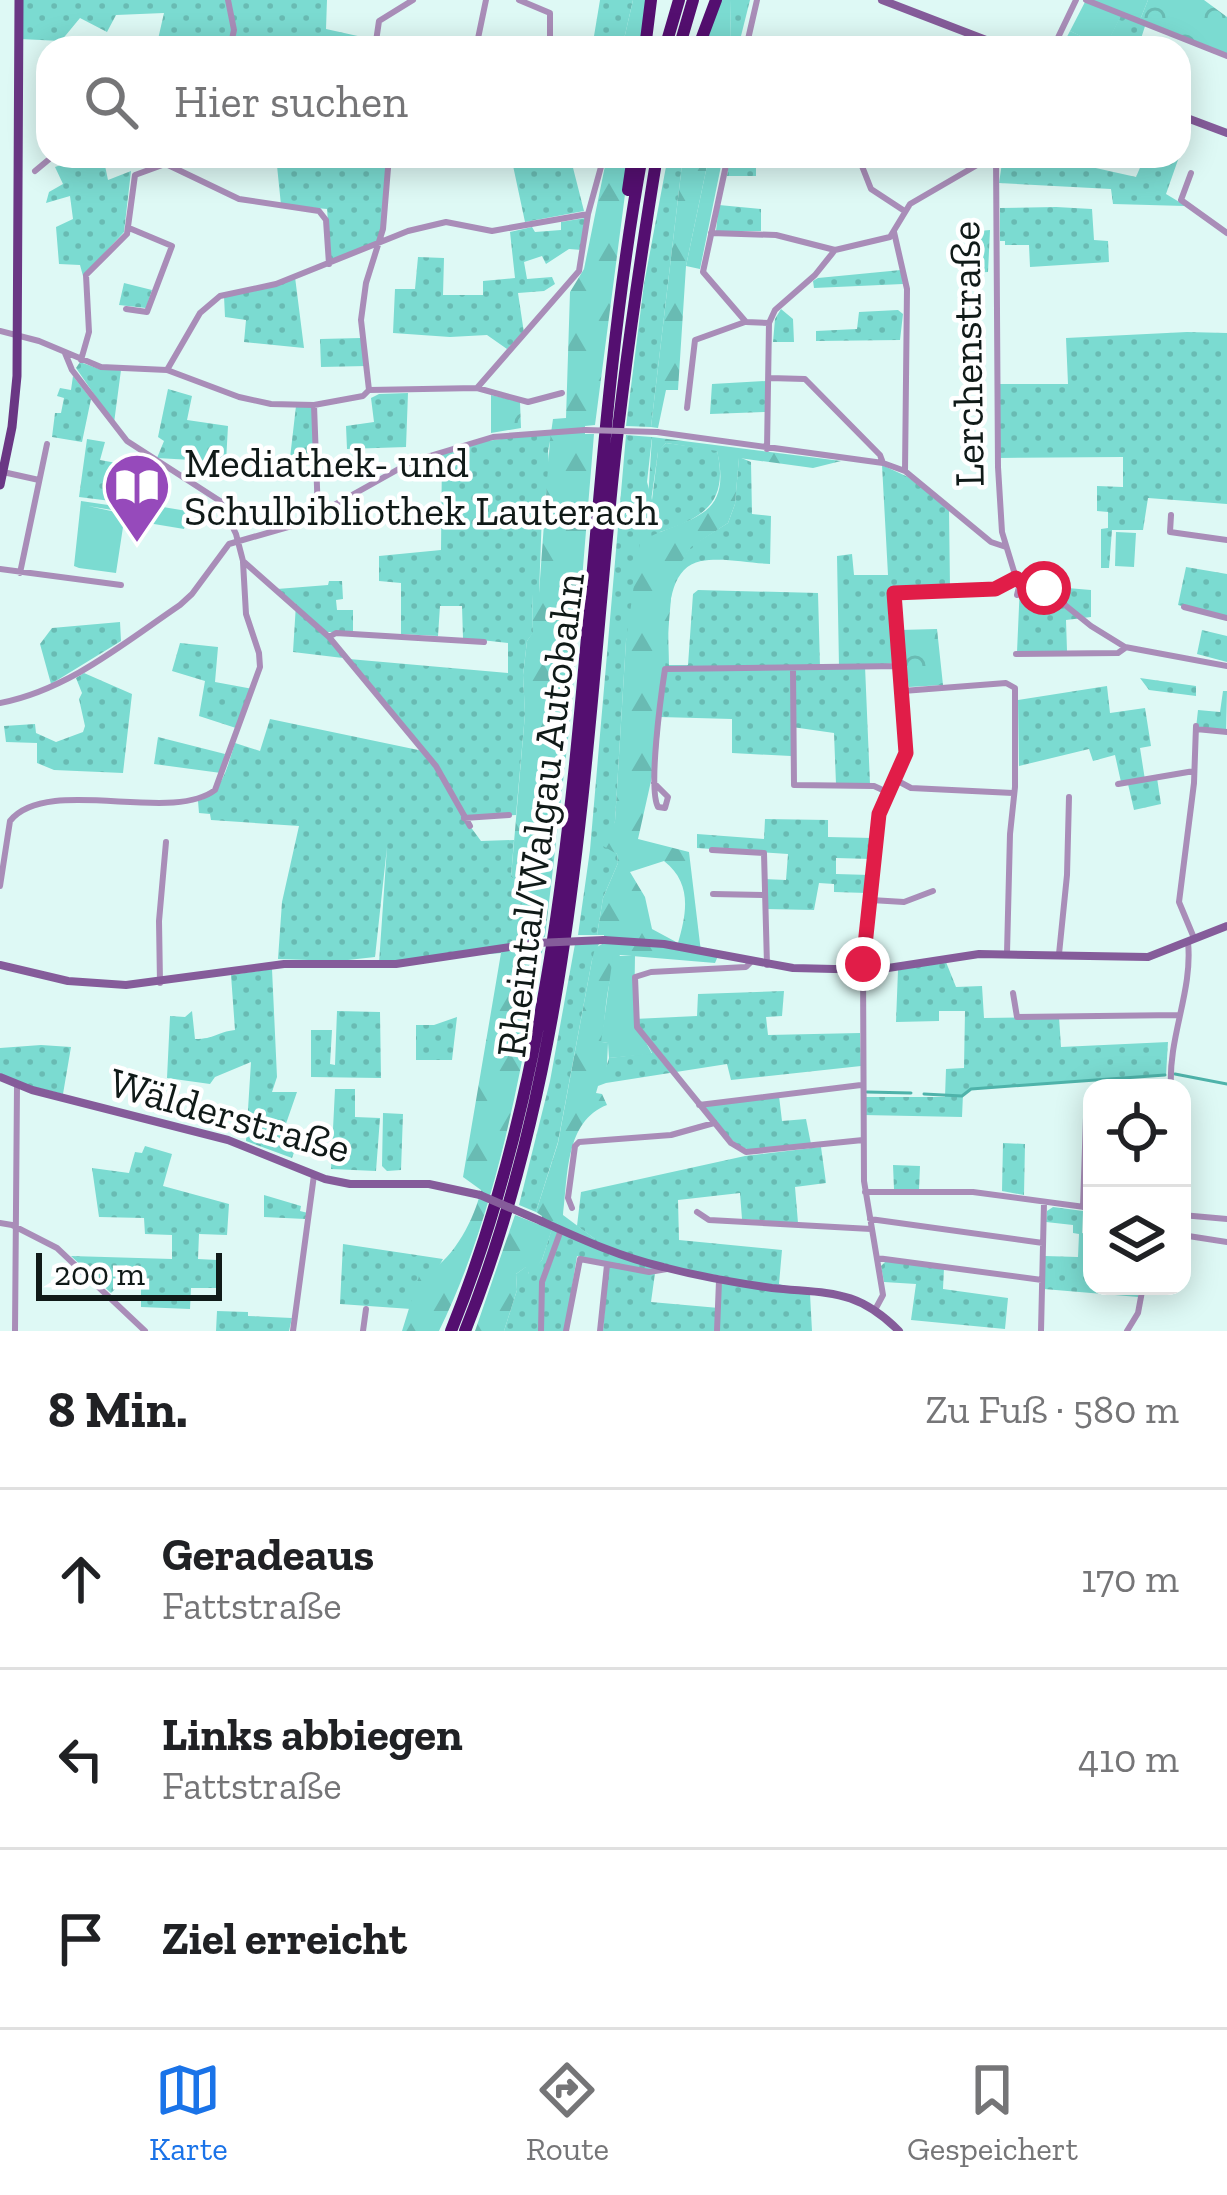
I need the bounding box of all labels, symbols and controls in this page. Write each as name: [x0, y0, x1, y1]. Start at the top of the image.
search box: [36, 36, 1191, 168]
icon: search: [78, 69, 144, 135]
text: Hier suchen: [174, 75, 408, 129]
street label: Lerchenstraße: [939, 221, 995, 487]
place label: Mediathek- und Schulbibliothek Lauterach: [184, 437, 659, 536]
library icon: Mediathek- und Schulbibliothek Lauterach: [102, 451, 172, 545]
route start: [1017, 561, 1071, 615]
street label: Rheintal/Walgau Autobahn: [485, 570, 595, 1060]
route end: [836, 937, 890, 991]
street label: Wälderstraße: [104, 1056, 356, 1174]
map controls: [1083, 1079, 1191, 1295]
button: locate: [1083, 1079, 1191, 1187]
button: layers: [1083, 1187, 1191, 1295]
scale bar: [36, 1247, 222, 1300]
text: 200 m: [54, 1254, 145, 1293]
text: 8 Min.: [48, 1379, 188, 1440]
text: Zu Fuß · 580 m: [926, 1386, 1179, 1433]
text: Geradeaus: [162, 1528, 374, 1582]
icon: ahead: [48, 1546, 114, 1612]
text: 170 m: [1081, 1555, 1179, 1602]
text: Fattstraße: [162, 1582, 342, 1629]
text: Links abbiegen: [162, 1708, 463, 1762]
icon: left: [48, 1726, 114, 1792]
text: 410 m: [1078, 1735, 1179, 1782]
text: Fattstraße: [162, 1762, 342, 1809]
icon: arrive: [48, 1906, 114, 1972]
text: Ziel erreicht: [162, 1912, 407, 1966]
tab: Karte: [149, 2057, 228, 2168]
tab: Route: [526, 2057, 609, 2168]
tab: Gespeichert: [907, 2057, 1078, 2168]

